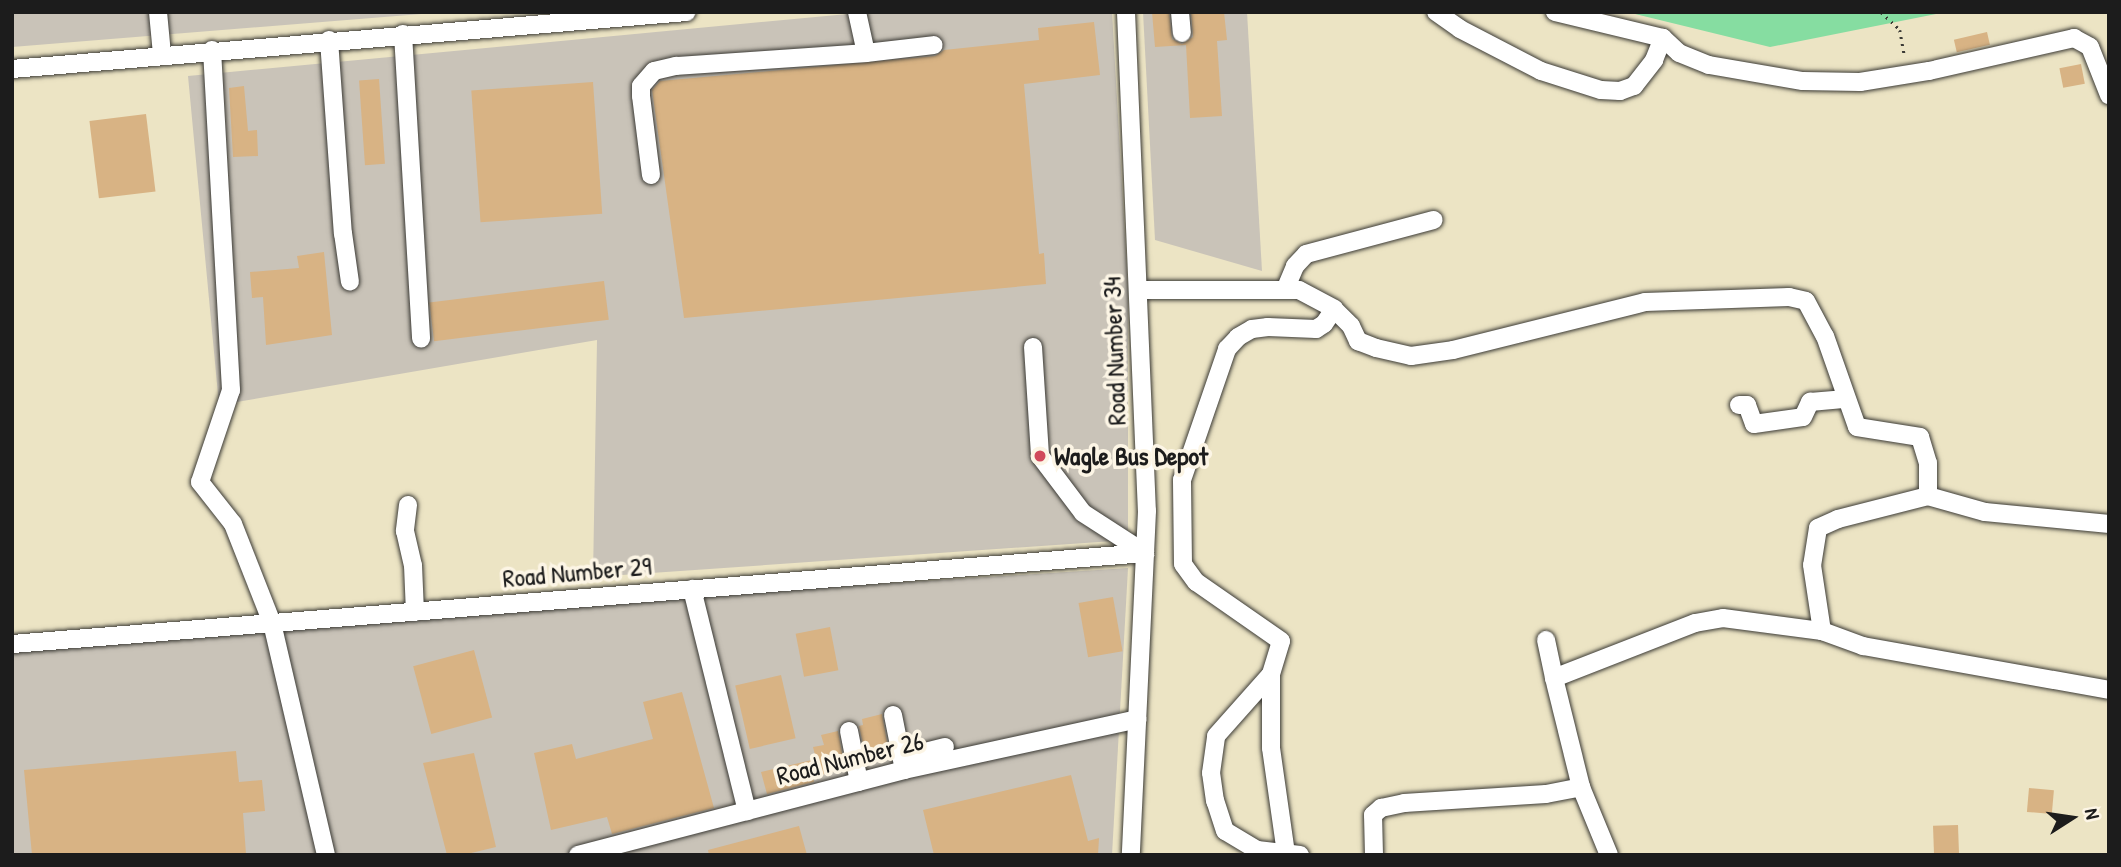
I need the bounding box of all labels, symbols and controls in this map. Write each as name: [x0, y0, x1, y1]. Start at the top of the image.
street label: Road Number 34: [1096, 276, 1132, 426]
place label: Wagle Bus Depot: [1054, 440, 1208, 472]
marker: Wagle Bus Depot: [1032, 448, 1048, 464]
street label: Road Number 29: [501, 550, 653, 594]
street label: Road Number 26: [773, 725, 927, 791]
north arrow: [2037, 783, 2107, 853]
text: N: [2079, 806, 2106, 821]

